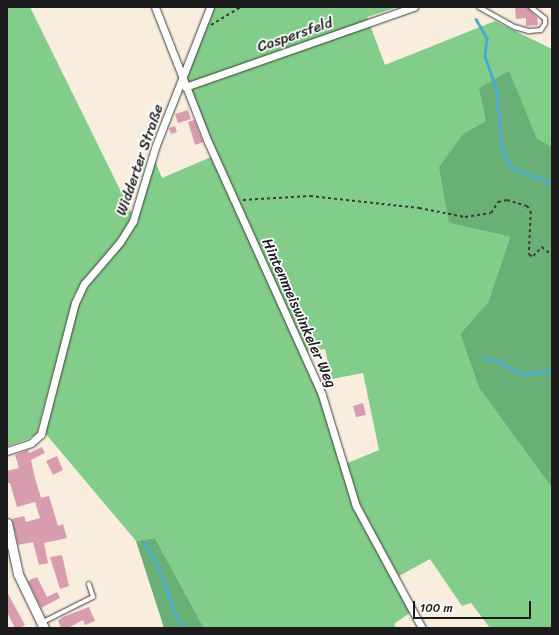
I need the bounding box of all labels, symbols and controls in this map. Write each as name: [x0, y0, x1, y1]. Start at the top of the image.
street label: Caspersfeld: [255, 14, 335, 56]
street label: Widderter Straße: [112, 102, 168, 218]
street label: Hintenmeiswinkeler Weg: [258, 235, 340, 391]
scale bar: [415, 593, 533, 619]
text: 100 m: [420, 597, 453, 619]

